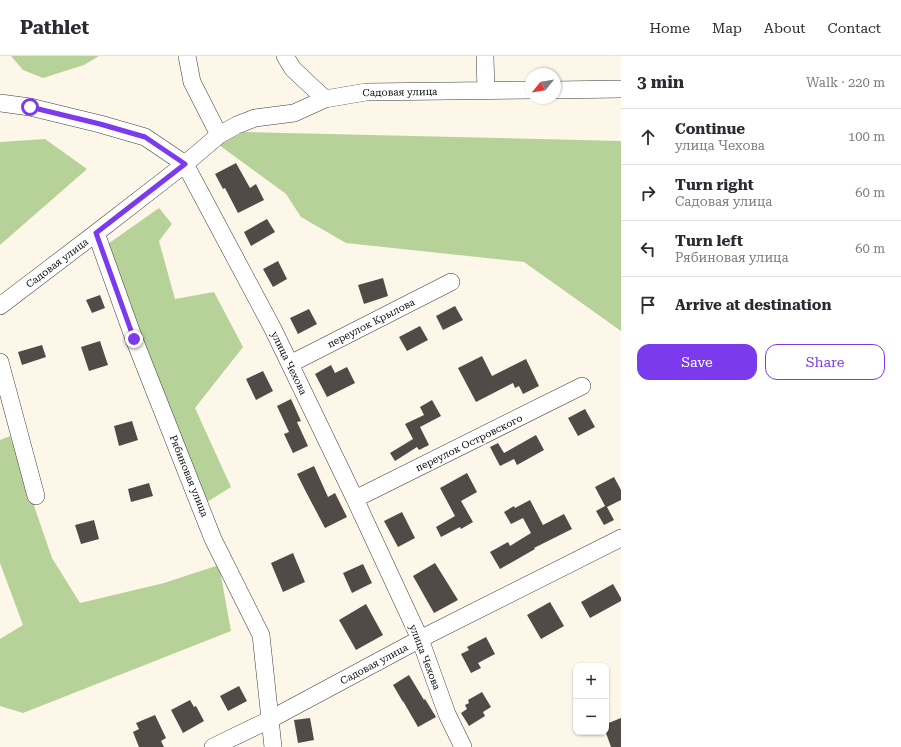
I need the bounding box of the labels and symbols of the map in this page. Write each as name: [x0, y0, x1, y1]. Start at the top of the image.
north arrow: [525, 68, 561, 104]
street label: Садовая улица: [362, 86, 438, 98]
route start: [21, 98, 39, 116]
street label: Садовая улица: [24, 236, 91, 290]
street label: переулок Крылова: [326, 296, 417, 350]
route end: [125, 330, 143, 348]
street label: улица Чехова: [269, 330, 309, 397]
street label: переулок Островского: [414, 412, 524, 474]
street label: Рябиновая улица: [168, 433, 211, 519]
street label: улица Чехова: [407, 623, 443, 692]
street label: Садовая улица: [338, 641, 410, 686]

